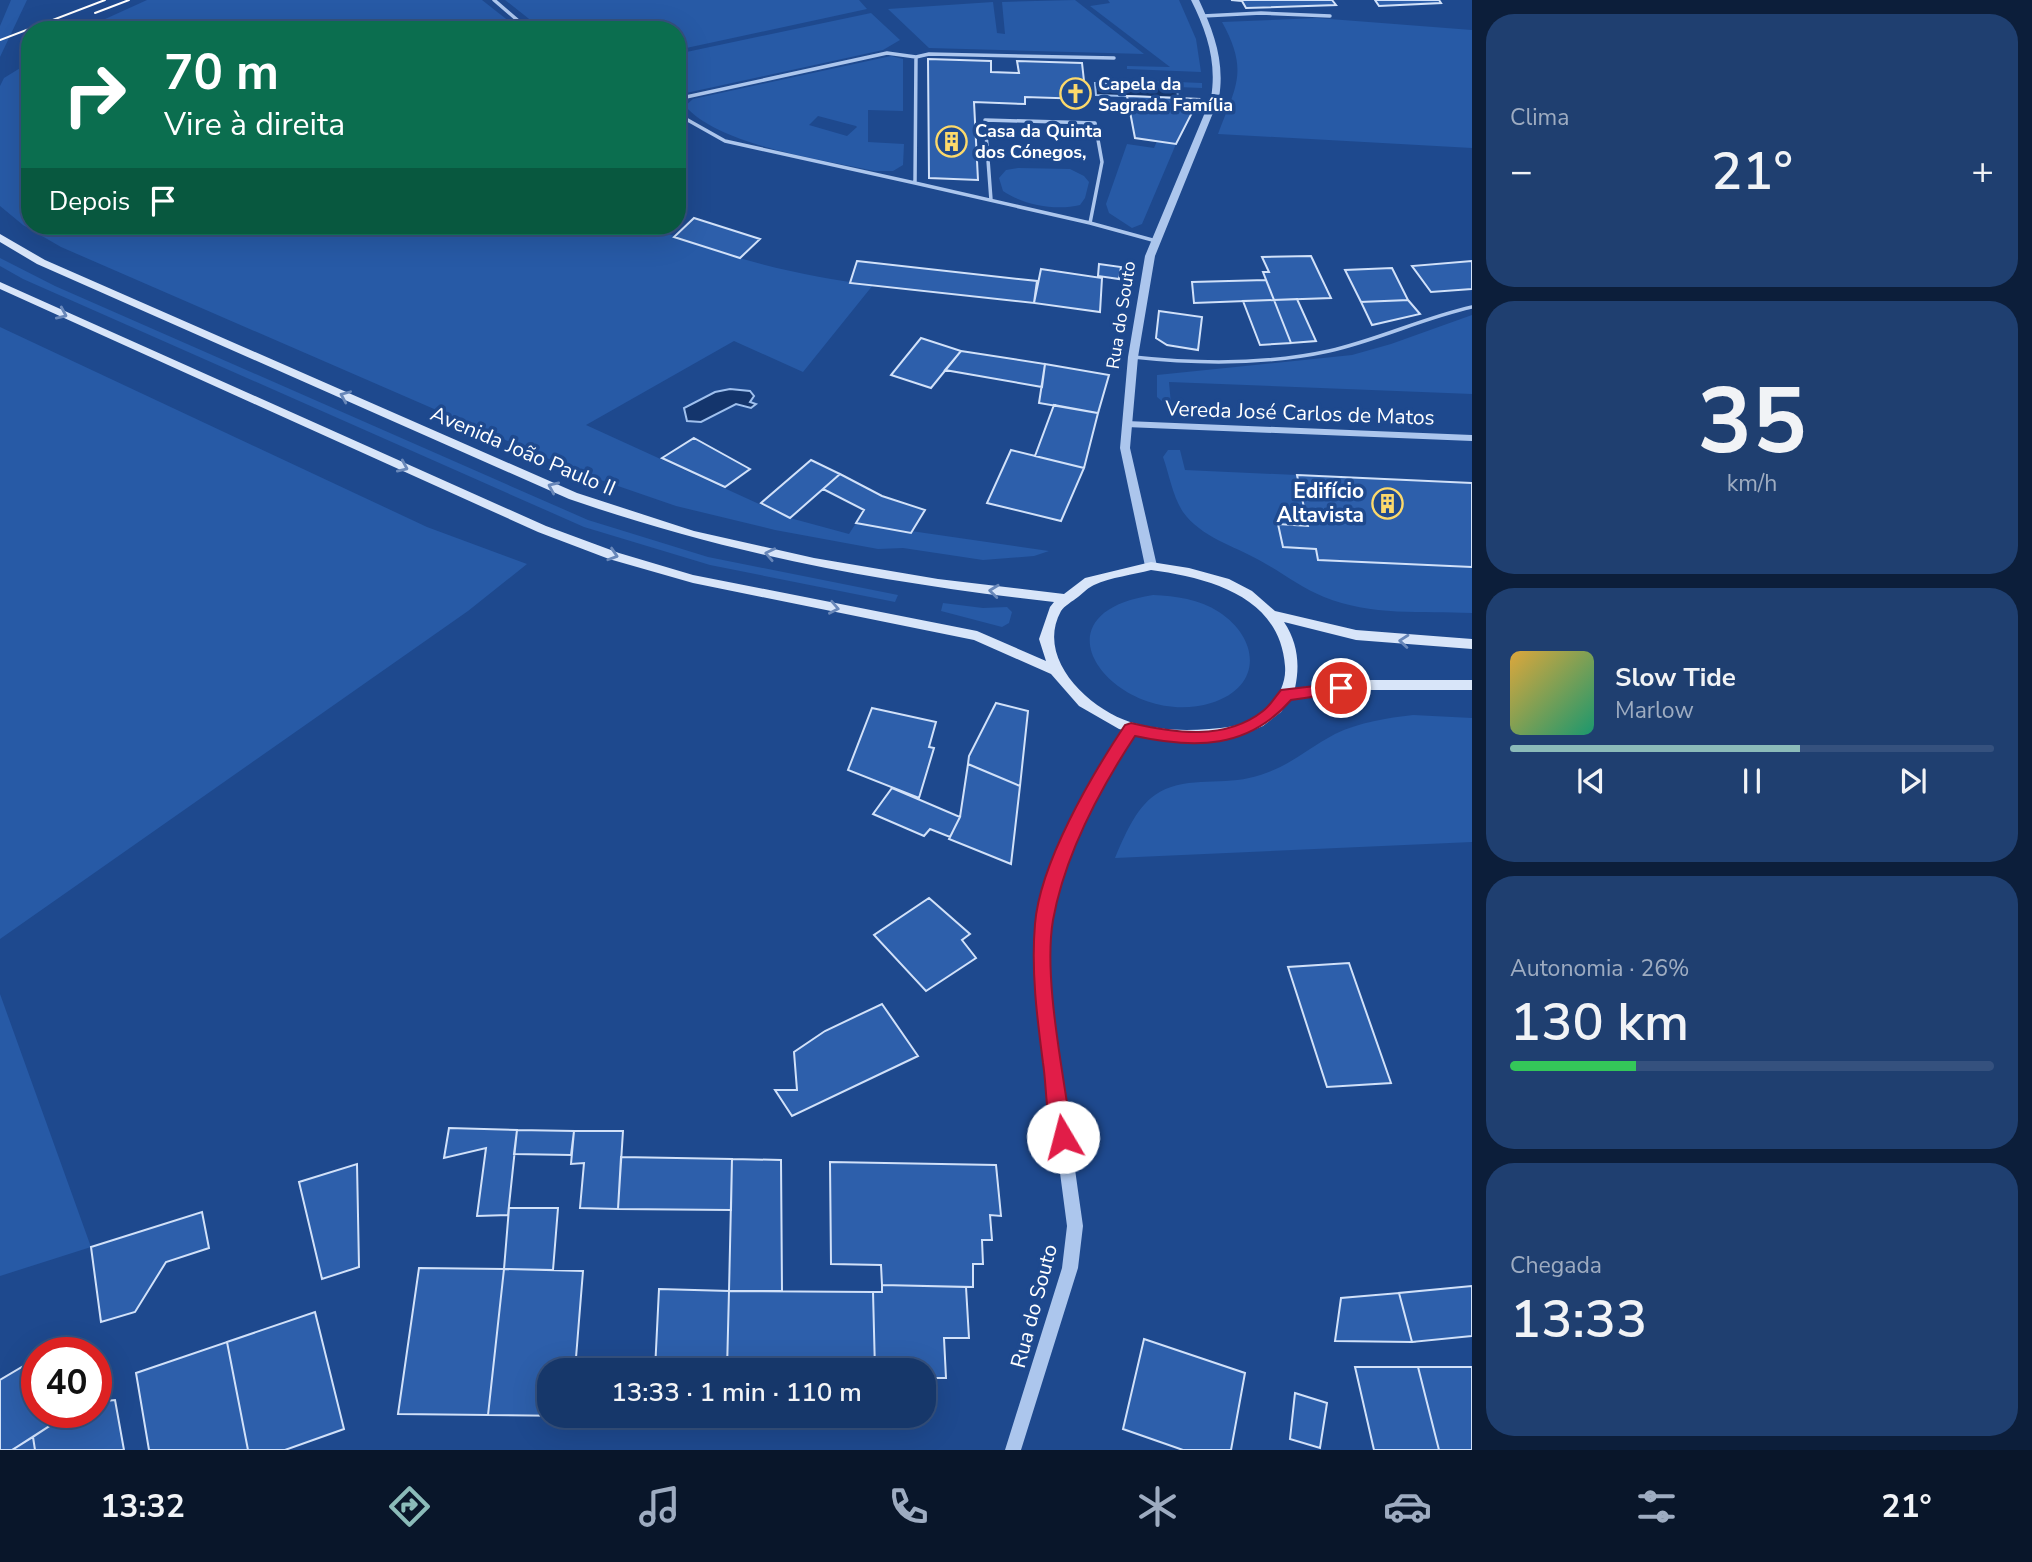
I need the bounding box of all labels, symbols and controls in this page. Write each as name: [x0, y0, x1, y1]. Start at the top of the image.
text: 70 m: [164, 39, 279, 106]
icon: right: [49, 49, 140, 140]
place label: Capela da Sagrada Família: [1098, 72, 1233, 117]
church icon: Capela da Sagrada Família: [1058, 77, 1092, 111]
text: Clima: [1510, 102, 1570, 133]
text: Vire à direita: [164, 103, 345, 146]
place label: Casa da Quinta dos Cónegos,: [975, 119, 1102, 164]
building icon: Casa da Quinta dos Cónegos,: [935, 124, 969, 158]
text: 21°: [1711, 136, 1793, 207]
text: −: [1510, 146, 1533, 197]
text: +: [1971, 146, 1994, 197]
icon: arrive: [144, 182, 182, 220]
text: Depois: [49, 184, 130, 219]
street label: Rua do Souto: [1101, 259, 1141, 371]
one-way arrow: [54, 306, 67, 320]
text: 35: [1697, 360, 1807, 484]
one-way arrow: [340, 390, 352, 404]
street label: Vereda José Carlos de Matos: [1164, 394, 1435, 432]
street label: Avenida João Paulo II: [426, 399, 620, 503]
one-way arrow: [396, 459, 409, 473]
text: km/h: [1727, 468, 1777, 499]
place label: Edifício Altavista: [1276, 477, 1364, 529]
one-way arrow: [548, 481, 560, 495]
building icon: Edifício Altavista: [1370, 486, 1404, 520]
one-way arrow: [607, 547, 619, 562]
one-way arrow: [764, 548, 776, 562]
one-way arrow: [989, 584, 1000, 599]
one-way arrow: [828, 600, 840, 615]
one-way arrow: [1398, 633, 1410, 648]
pin: [1311, 658, 1371, 718]
text: Slow Tide: [1615, 660, 1736, 695]
icon: arrive: [1322, 669, 1360, 707]
text: Marlow: [1615, 695, 1694, 726]
icon: previous: [1572, 762, 1610, 800]
icon: pause: [1733, 762, 1771, 800]
icon: next: [1894, 762, 1932, 800]
text: Autonomia · 26%: [1510, 953, 1690, 984]
text: 130 km: [1510, 987, 1689, 1058]
position arrow: [1026, 1100, 1100, 1174]
street label: Rua do Souto: [1004, 1241, 1064, 1371]
text: Chegada: [1510, 1250, 1602, 1281]
text: 13:33: [1510, 1284, 1647, 1355]
speed limit sign: 40: [21, 1337, 112, 1428]
text: 13:33 · 1 min · 110 m: [611, 1375, 862, 1410]
icon: directions: [385, 1482, 434, 1531]
icon: music: [635, 1482, 684, 1531]
icon: phone: [884, 1482, 933, 1531]
icon: climate: [1133, 1482, 1182, 1531]
icon: car: [1383, 1482, 1432, 1531]
icon: filters: [1632, 1482, 1681, 1531]
text: 13:32: [100, 1485, 185, 1528]
text: 21°: [1881, 1485, 1932, 1528]

